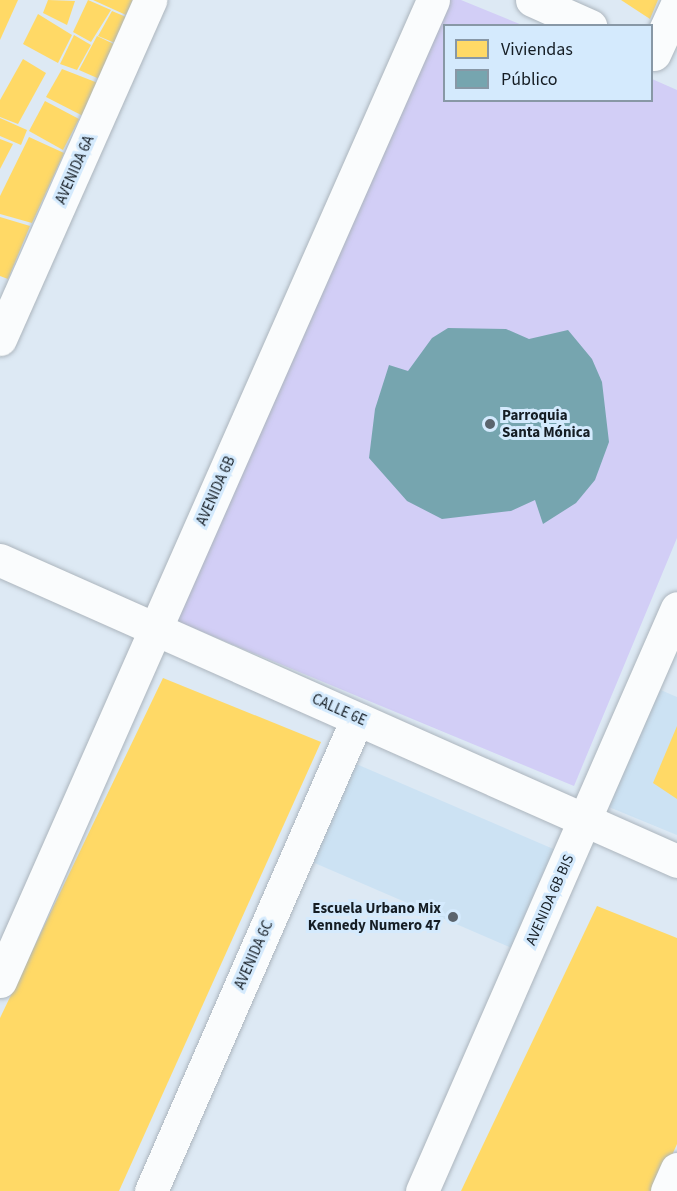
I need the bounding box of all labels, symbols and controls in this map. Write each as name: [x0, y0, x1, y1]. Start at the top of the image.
legend: [443, 24, 653, 102]
text: Viviendas: [501, 37, 573, 62]
text: Público: [501, 67, 558, 92]
street label: AVENIDA 6A: [52, 133, 98, 207]
place label: Parroquia Santa Mónica: [502, 406, 590, 441]
marker: Parroquia Santa Mónica: [483, 417, 497, 431]
street label: AVENIDA 6B: [193, 454, 239, 528]
street label: CALLE 6E: [309, 690, 369, 730]
street label: AVENIDA 6B BIS: [522, 852, 578, 948]
place label: Escuela Urbano Mix Kennedy Numero 47: [308, 899, 441, 934]
marker: Escuela Urbano Mix Kennedy Numero 47: [446, 910, 460, 924]
street label: AVENIDA 6C: [231, 918, 277, 992]

